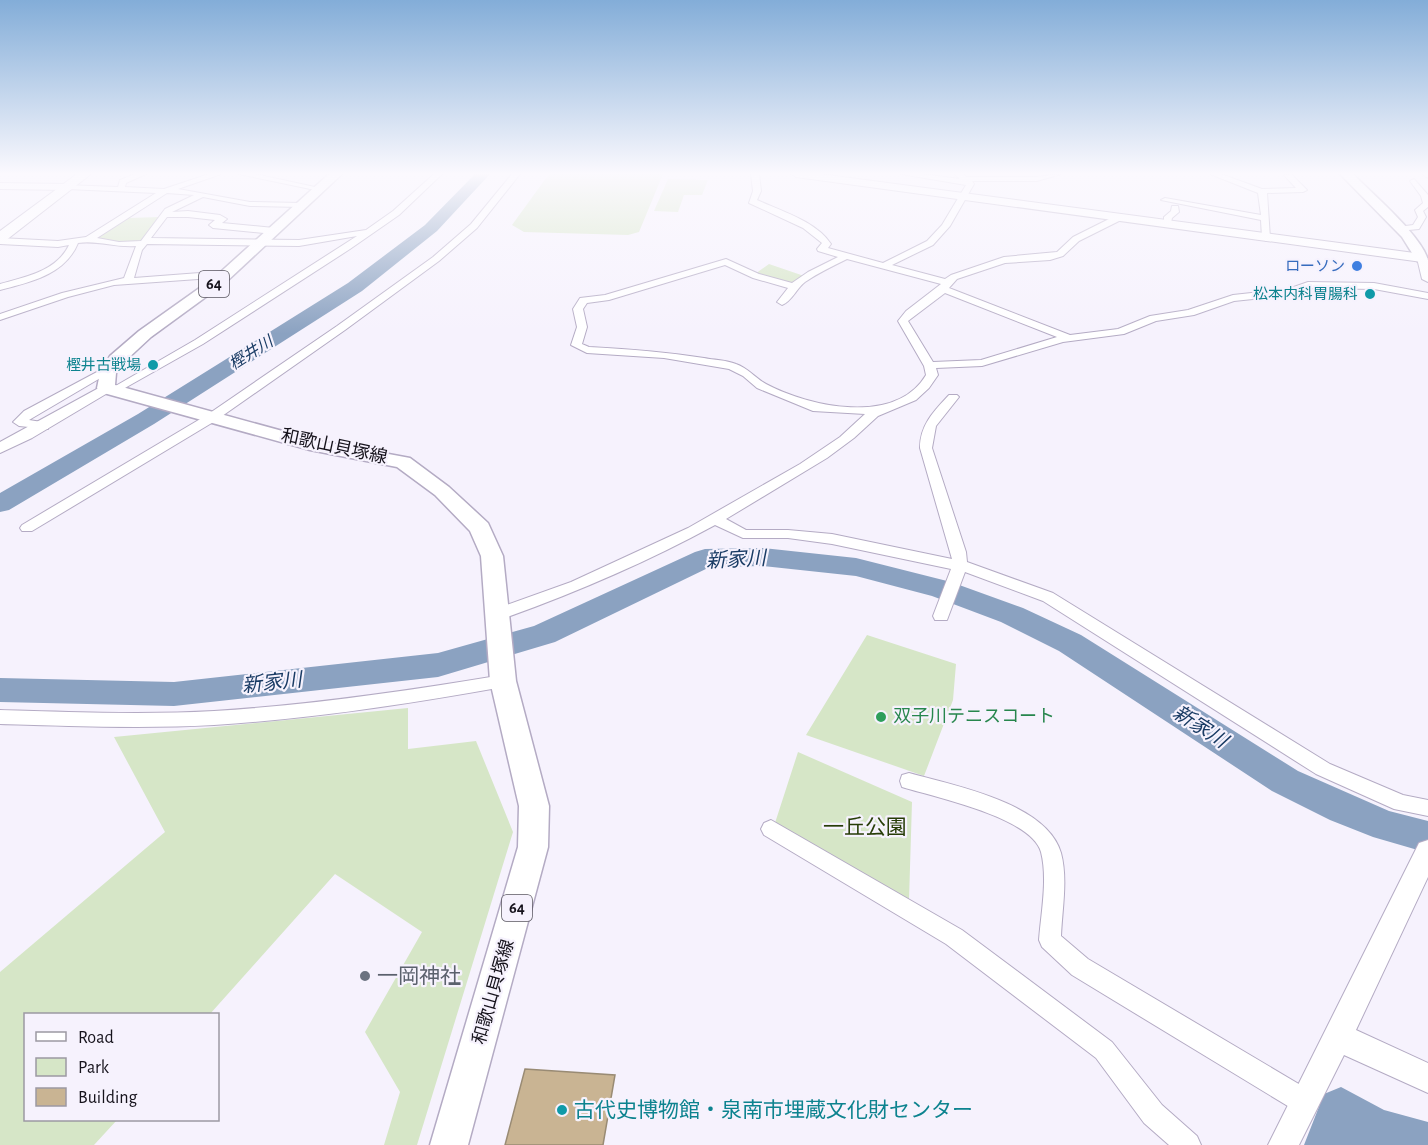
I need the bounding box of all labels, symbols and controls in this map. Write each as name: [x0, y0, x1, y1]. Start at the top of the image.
place label: ローソン: [1285, 259, 1345, 274]
marker: ローソン: [1350, 259, 1364, 273]
road number: 64: [199, 271, 229, 297]
place label: 松本内科胃腸科: [1253, 286, 1358, 302]
marker: 松本内科胃腸科: [1363, 287, 1377, 301]
water label: 樫井川: [226, 332, 277, 373]
place label: 樫井古戦場: [66, 356, 141, 373]
marker: 樫井古戦場: [146, 358, 160, 372]
street label: 和歌山貝塚線: [279, 425, 389, 467]
water label: 新家川: [705, 547, 768, 572]
water label: 新家川: [241, 669, 305, 696]
water label: 新家川: [1169, 701, 1233, 753]
place label: 双子川テニスコート: [893, 707, 1055, 726]
marker: 双子川テニスコート: [874, 710, 888, 724]
park label: 一丘公園: [823, 816, 907, 838]
road number: 64: [502, 895, 532, 921]
street label: 和歌山貝塚線: [469, 937, 518, 1046]
place label: 一岡神社: [377, 965, 461, 987]
marker: 一岡神社: [358, 969, 372, 983]
legend: [24, 1013, 219, 1121]
text: Road: [78, 1029, 114, 1047]
text: Park: [78, 1059, 110, 1077]
text: Building: [78, 1089, 138, 1107]
place label: 古代史博物館・泉南市埋蔵文化財センター: [574, 1099, 973, 1121]
marker: 古代史博物館・泉南市埋蔵文化財センター: [555, 1103, 569, 1117]

